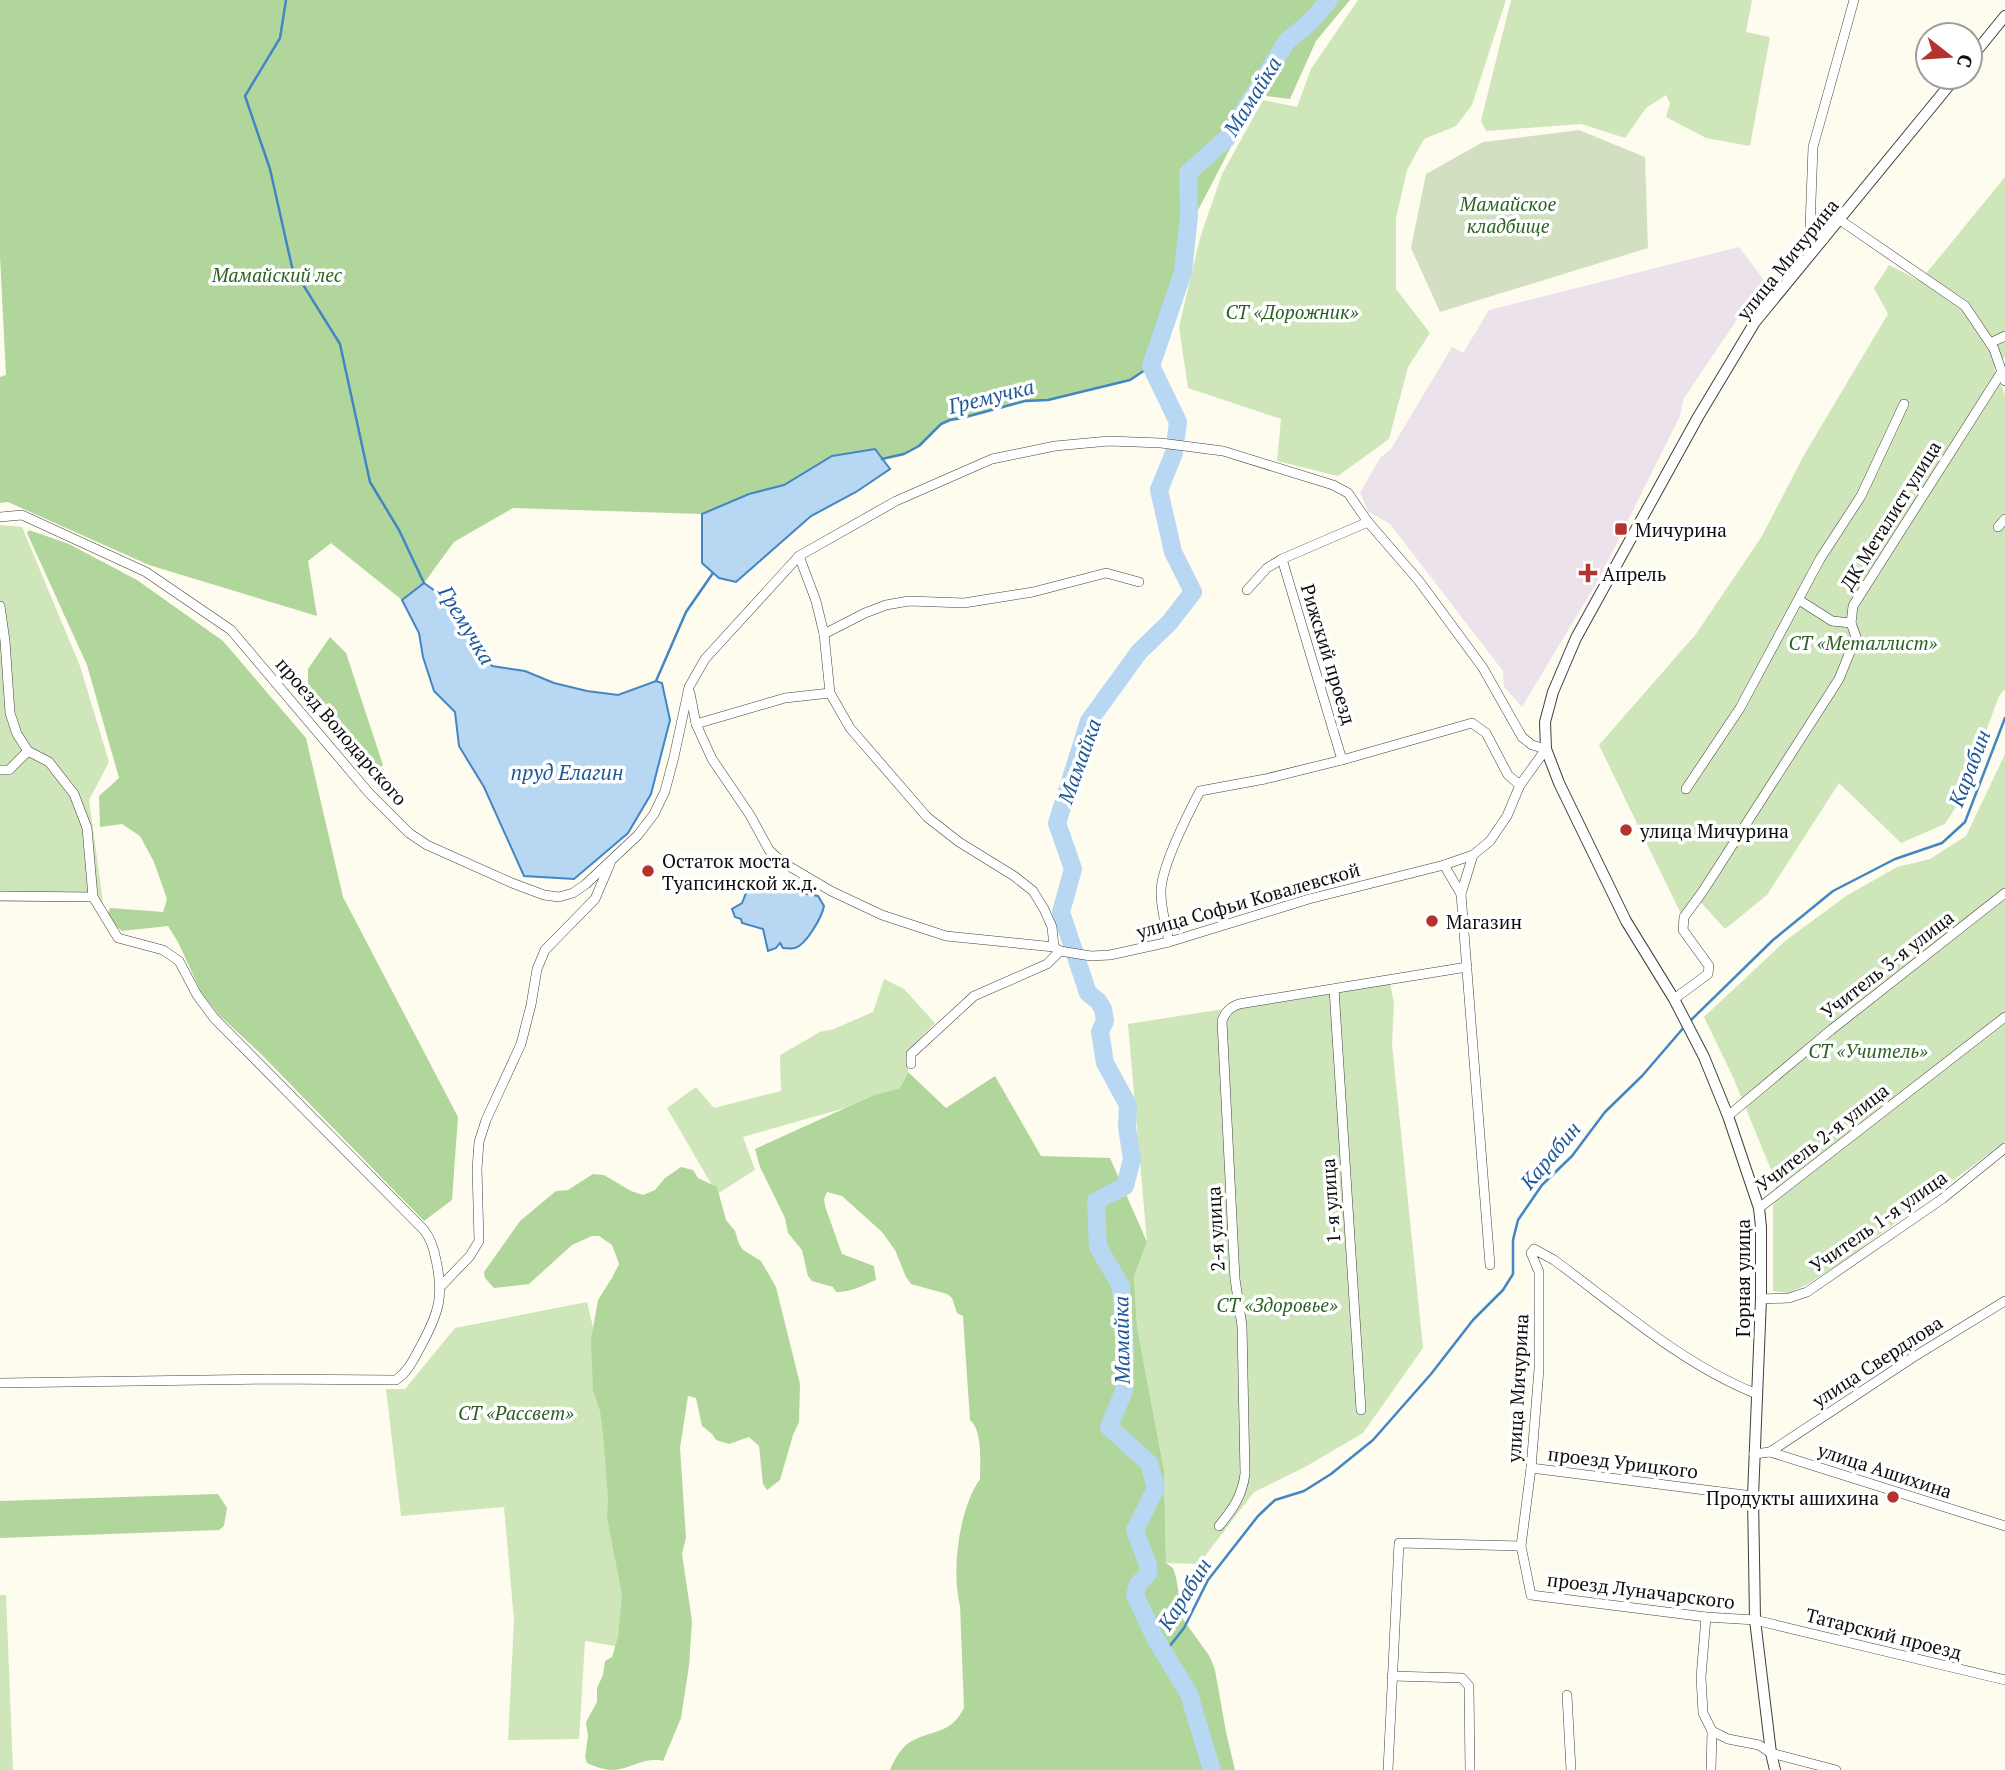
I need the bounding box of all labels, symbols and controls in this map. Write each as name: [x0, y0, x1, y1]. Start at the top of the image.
north arrow: [1914, 21, 1984, 91]
water label: Мамайка: [1216, 51, 1287, 142]
text: С: [1952, 52, 1980, 71]
park label: Мамайское кладбище: [1459, 191, 1556, 238]
street label: улица Мичурина: [1730, 193, 1844, 325]
park label: Мамайский лес: [211, 262, 343, 287]
park label: СТ «Дорожник»: [1225, 299, 1359, 324]
water label: Гремучка: [944, 372, 1037, 420]
street label: ДК Металист улица: [1834, 435, 1946, 594]
place label: Мичурина: [1635, 517, 1727, 542]
marker: Мичурина: [1613, 521, 1629, 537]
place label: Апрель: [1602, 561, 1667, 586]
marker: Апрель: [1580, 565, 1596, 581]
water label: Гремучка: [432, 579, 502, 670]
street label: Рижский проезд: [1296, 581, 1362, 727]
park label: СТ «Металлист»: [1789, 630, 1938, 655]
street label: проезд Володарского: [271, 652, 413, 810]
water label: Мамайка: [1050, 715, 1107, 808]
water label: Карабин: [1941, 725, 1996, 811]
water label: пруд Елагин: [510, 758, 624, 786]
place label: улица Мичурина: [1639, 818, 1789, 843]
marker: улица Мичурина: [1618, 822, 1634, 838]
place label: Остаток моста Туапсинской ж.д.: [662, 848, 818, 895]
street label: улица Софьи Ковалевской: [1132, 856, 1363, 944]
marker: Остаток моста Туапсинской ж.д.: [640, 863, 656, 879]
street label: Учитель 3-я улица: [1816, 904, 1959, 1024]
place label: Магазин: [1446, 909, 1522, 934]
marker: Магазин: [1424, 913, 1440, 929]
park label: СТ «Учитель»: [1808, 1038, 1928, 1063]
street label: Учитель 2-я улица: [1751, 1077, 1894, 1197]
water label: Карабин: [1513, 1115, 1587, 1196]
street label: 1-я улица: [1315, 1157, 1345, 1244]
street label: Учитель 1-я улица: [1805, 1164, 1952, 1278]
street label: 2-я улица: [1200, 1185, 1230, 1272]
street label: Горная улица: [1730, 1218, 1755, 1337]
park label: СТ «Здоровье»: [1216, 1292, 1338, 1317]
water label: Мамайка: [1106, 1296, 1136, 1385]
street label: улица Свердлова: [1806, 1309, 1947, 1413]
street label: улица Мичурина: [1501, 1313, 1533, 1464]
park label: СТ «Рассвет»: [458, 1400, 574, 1425]
street label: улица Ашихина: [1814, 1436, 1956, 1504]
street label: проезд Урицкого: [1547, 1440, 1699, 1484]
place label: Продукты ашихина: [1706, 1485, 1879, 1510]
marker: Продукты ашихина: [1885, 1489, 1901, 1505]
water label: Карабин: [1150, 1553, 1217, 1636]
street label: проезд Луначарского: [1546, 1566, 1736, 1614]
street label: Татарский проезд: [1803, 1602, 1965, 1664]

